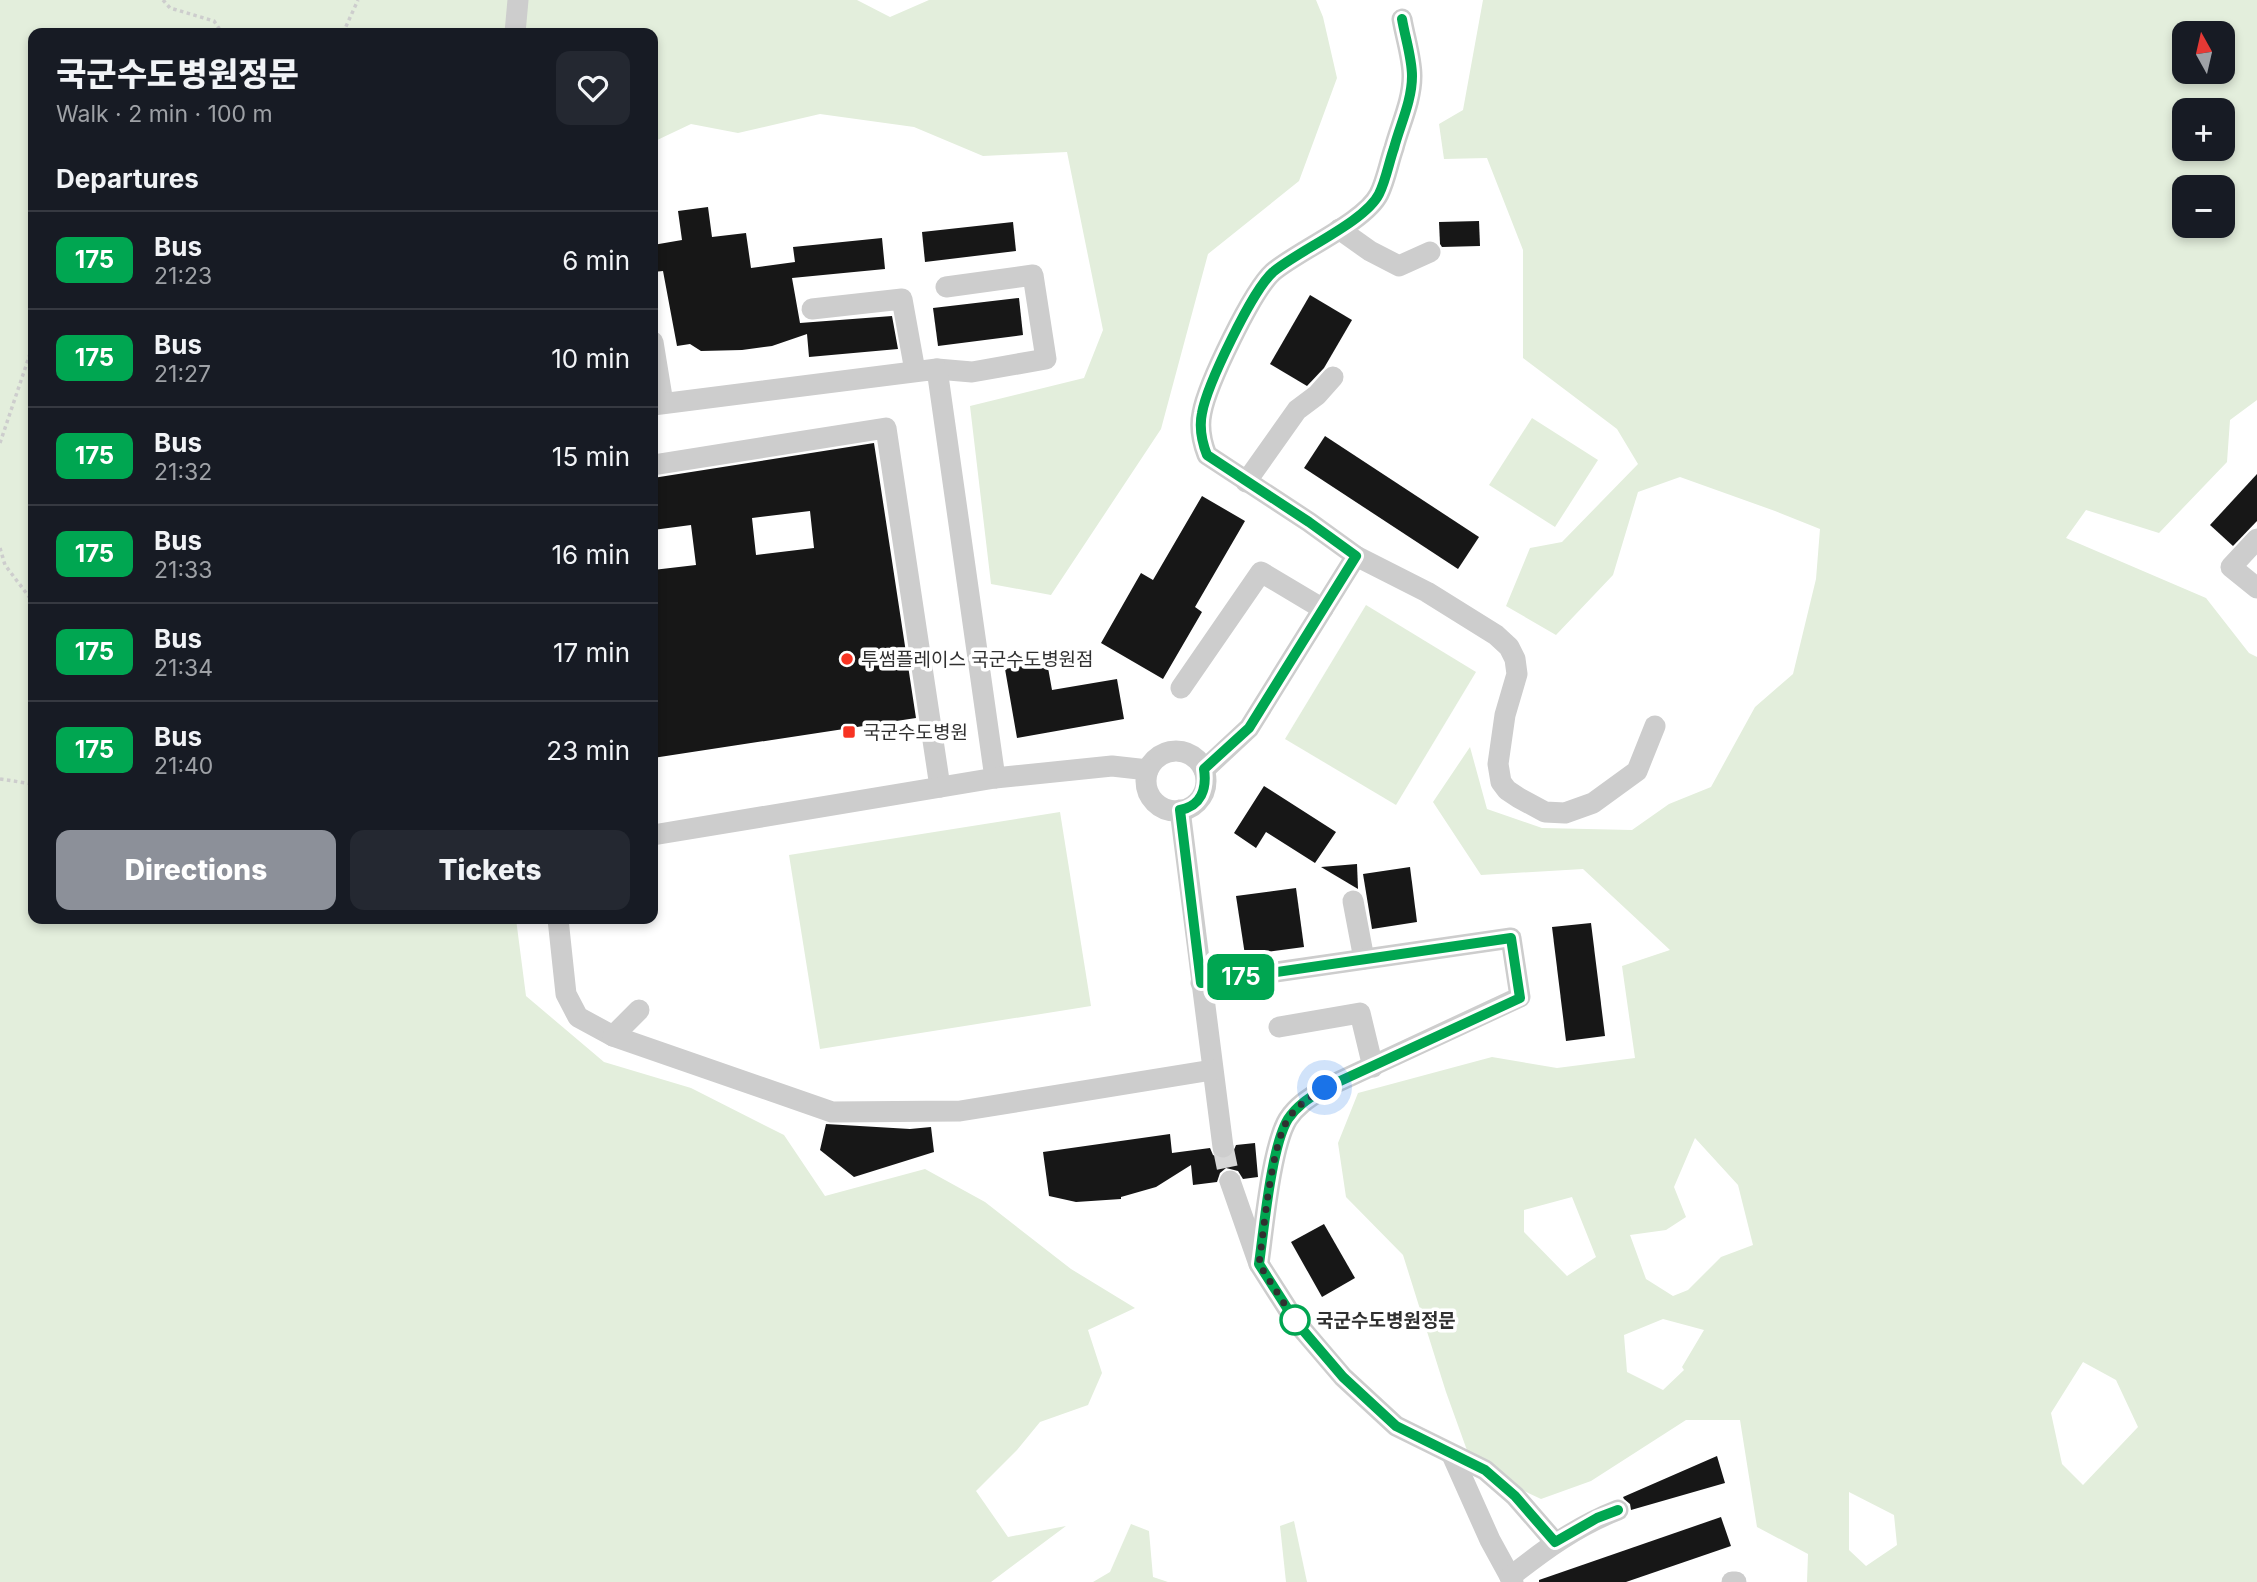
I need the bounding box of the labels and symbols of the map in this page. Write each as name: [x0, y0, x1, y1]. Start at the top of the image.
north arrow: [2172, 21, 2235, 84]
place label: 투썸플레이스 국군수도병원점: [861, 648, 1094, 671]
marker: 투썸플레이스 국군수도병원점: [839, 651, 855, 667]
place label: 국군수도병원: [863, 721, 968, 744]
marker: 국군수도병원: [841, 724, 857, 740]
line badge: 175: [1201, 954, 1281, 1000]
your location: [1307, 1070, 1342, 1105]
marker: 국군수도병원정문: [1280, 1305, 1310, 1335]
place label: 국군수도병원정문: [1316, 1309, 1456, 1332]

